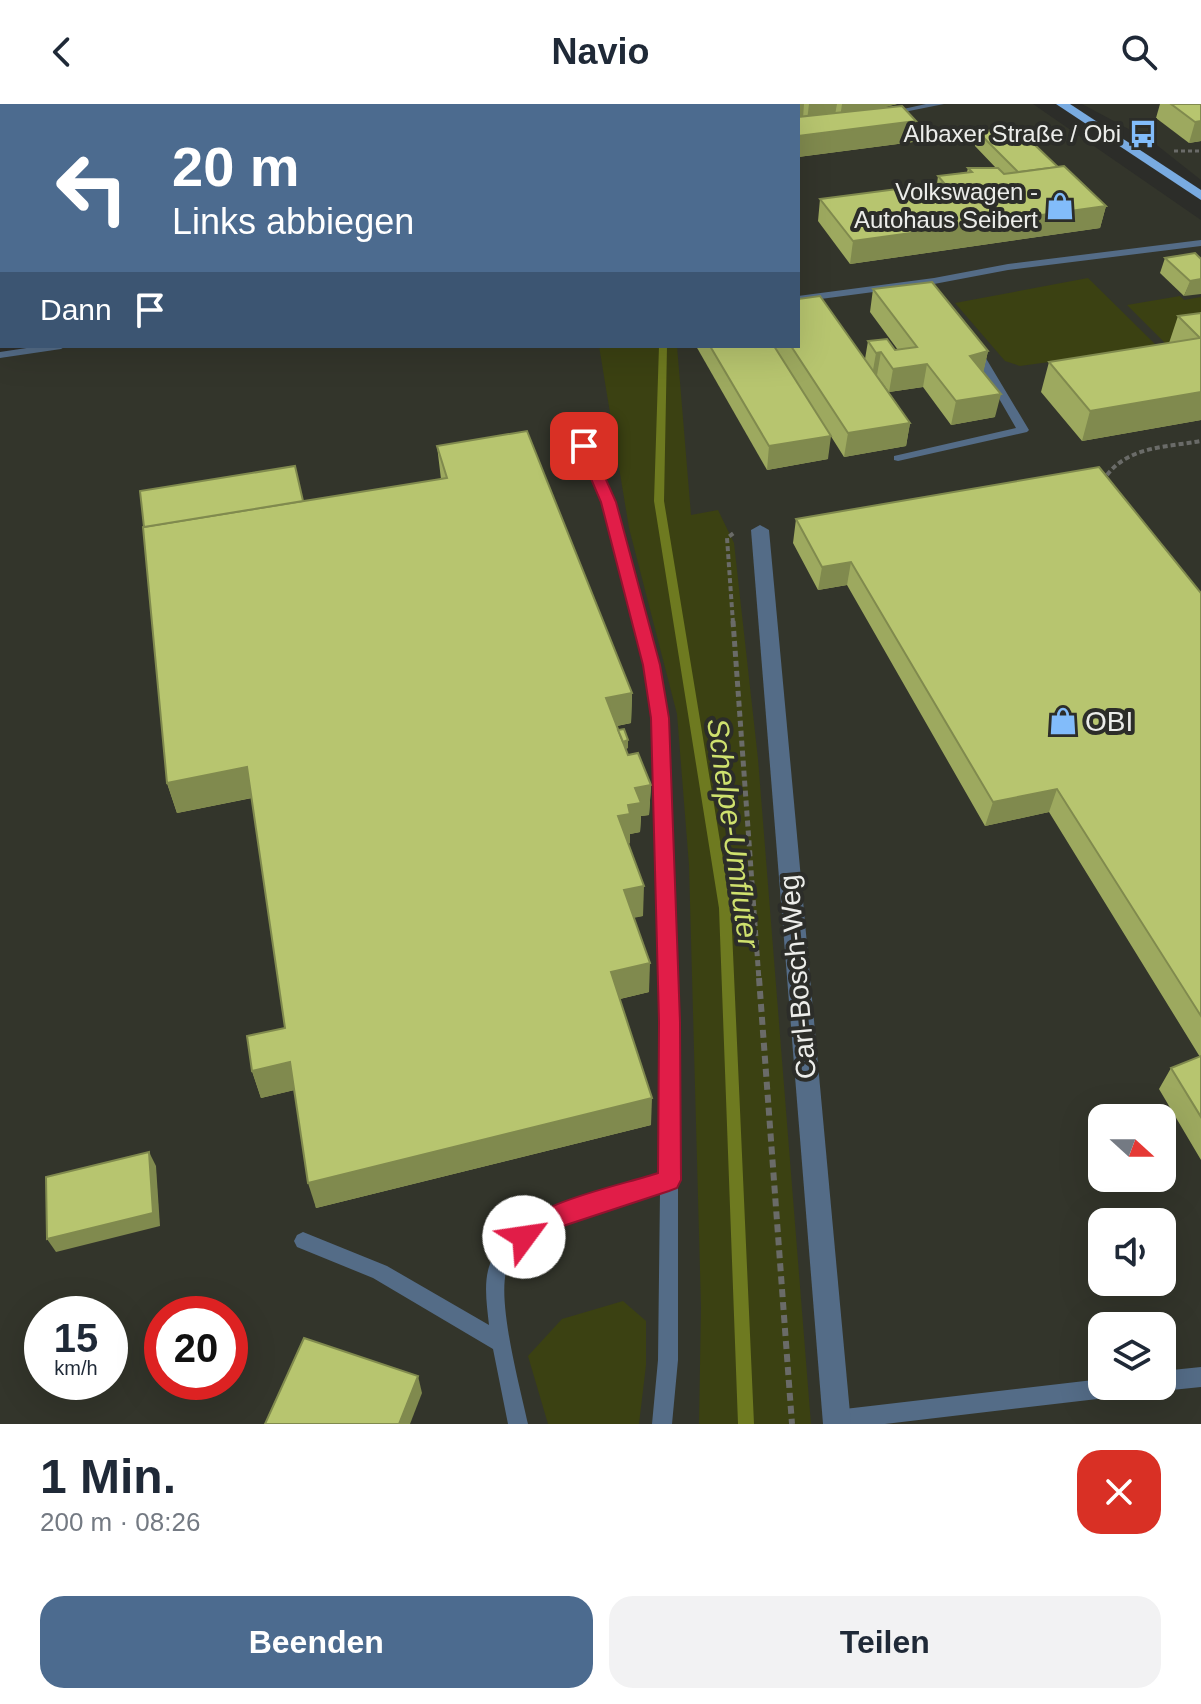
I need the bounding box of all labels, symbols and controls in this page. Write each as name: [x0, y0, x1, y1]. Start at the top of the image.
icon: back: [40, 30, 84, 74]
icon: search: [1117, 30, 1161, 74]
text: Navio: [551, 31, 650, 72]
bus stop icon: Albaxer Straße / Obi: [1128, 119, 1158, 149]
place label: Albaxer Straße / Obi: [904, 120, 1121, 147]
text: 20 m: [172, 135, 300, 198]
icon: left: [40, 136, 144, 240]
place label: Volkswagen - Autohaus Seibert: [854, 178, 1038, 233]
shop icon: Volkswagen - Autohaus Seibert: [1045, 191, 1075, 221]
text: Links abbiegen: [172, 201, 414, 242]
icon: arrive: [128, 288, 172, 332]
text: Dann: [40, 293, 112, 326]
pin: [550, 412, 618, 480]
icon: arrive: [562, 424, 606, 468]
shop icon: OBI: [1048, 706, 1078, 736]
place label: OBI: [1085, 706, 1133, 737]
water label: Schelpe-Umfluter: [701, 716, 766, 951]
street label: Carl-Bosch-Weg: [773, 874, 822, 1080]
north arrow: [1088, 1104, 1176, 1192]
map controls: [1088, 1104, 1176, 1400]
position arrow: [482, 1195, 566, 1279]
button: sound: [1088, 1208, 1176, 1296]
speed limit sign: 20: [144, 1296, 248, 1400]
button: layers: [1088, 1312, 1176, 1400]
text: 15: [54, 1316, 98, 1360]
text: km/h: [54, 1357, 98, 1379]
text: 1 Min.: [40, 1450, 176, 1503]
button: close: [1077, 1450, 1161, 1534]
text: 200 m · 08:26: [40, 1507, 200, 1537]
button: Beenden: [40, 1596, 593, 1688]
button: Teilen: [609, 1596, 1161, 1688]

